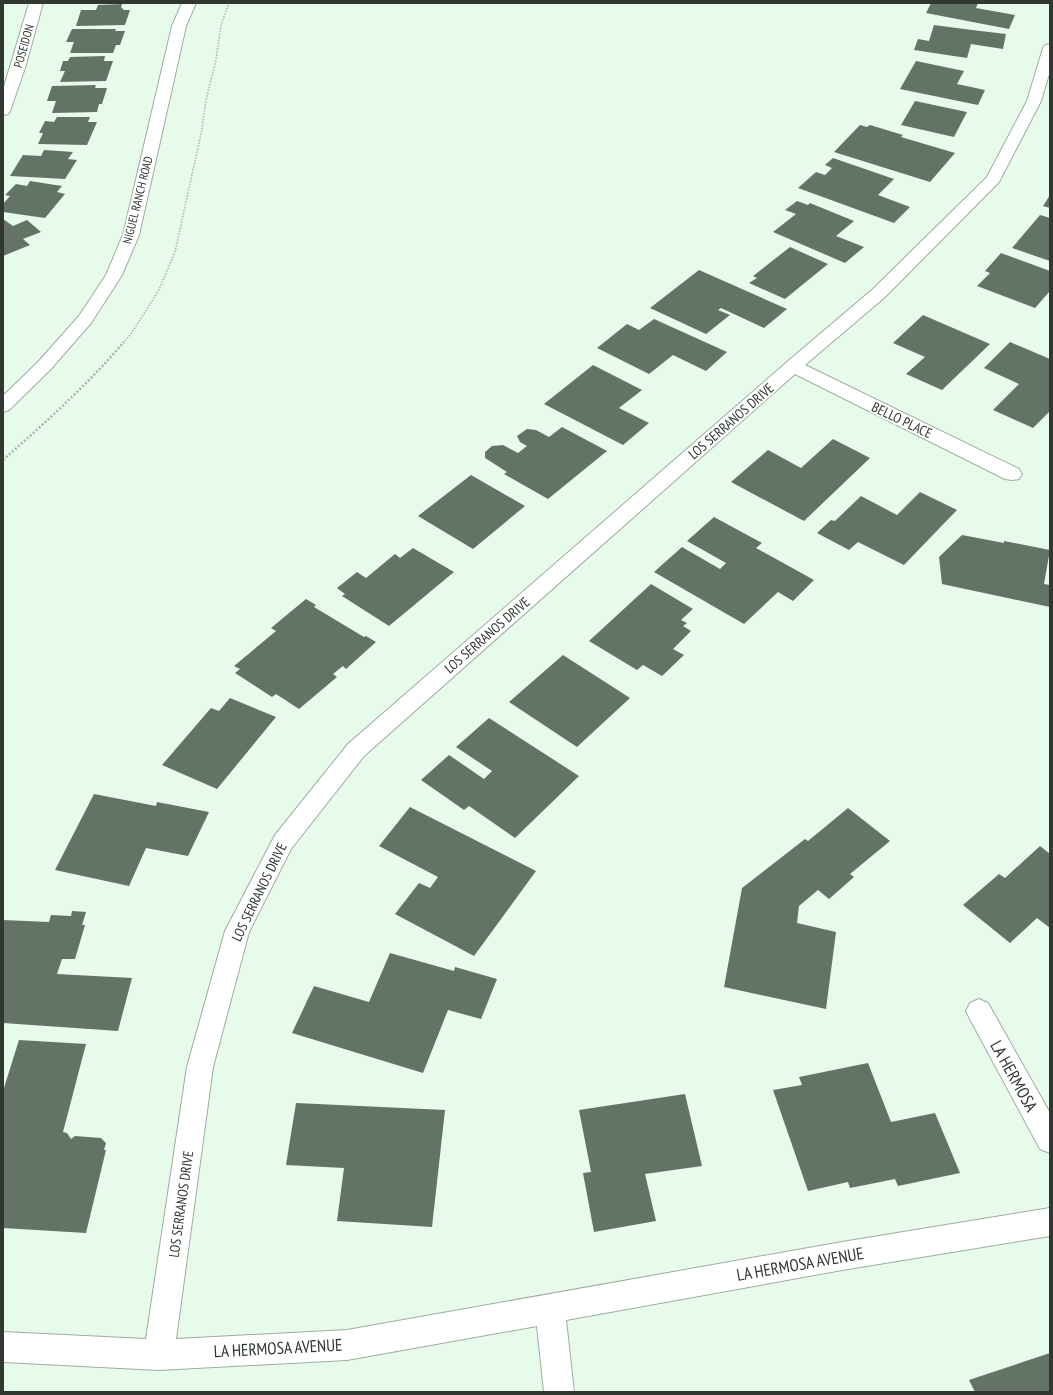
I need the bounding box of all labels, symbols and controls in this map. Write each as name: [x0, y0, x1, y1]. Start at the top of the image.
street label: POSEIDON: [10, 23, 37, 69]
street label: NIGUEL RANCH ROAD: [119, 155, 156, 245]
street label: LOS SERRANOS DRIVE: [685, 379, 777, 463]
street label: BELLO PLACE: [869, 398, 935, 442]
street label: LOS SERRANOS DRIVE: [441, 593, 533, 677]
street label: LOS SERRANOS DRIVE: [227, 840, 291, 944]
street label: LA HERMOSA: [985, 1036, 1043, 1116]
street label: LOS SERRANOS DRIVE: [165, 1150, 197, 1258]
street label: LA HERMOSA AVENUE: [735, 1242, 865, 1286]
street label: LA HERMOSA AVENUE: [213, 1334, 343, 1362]

